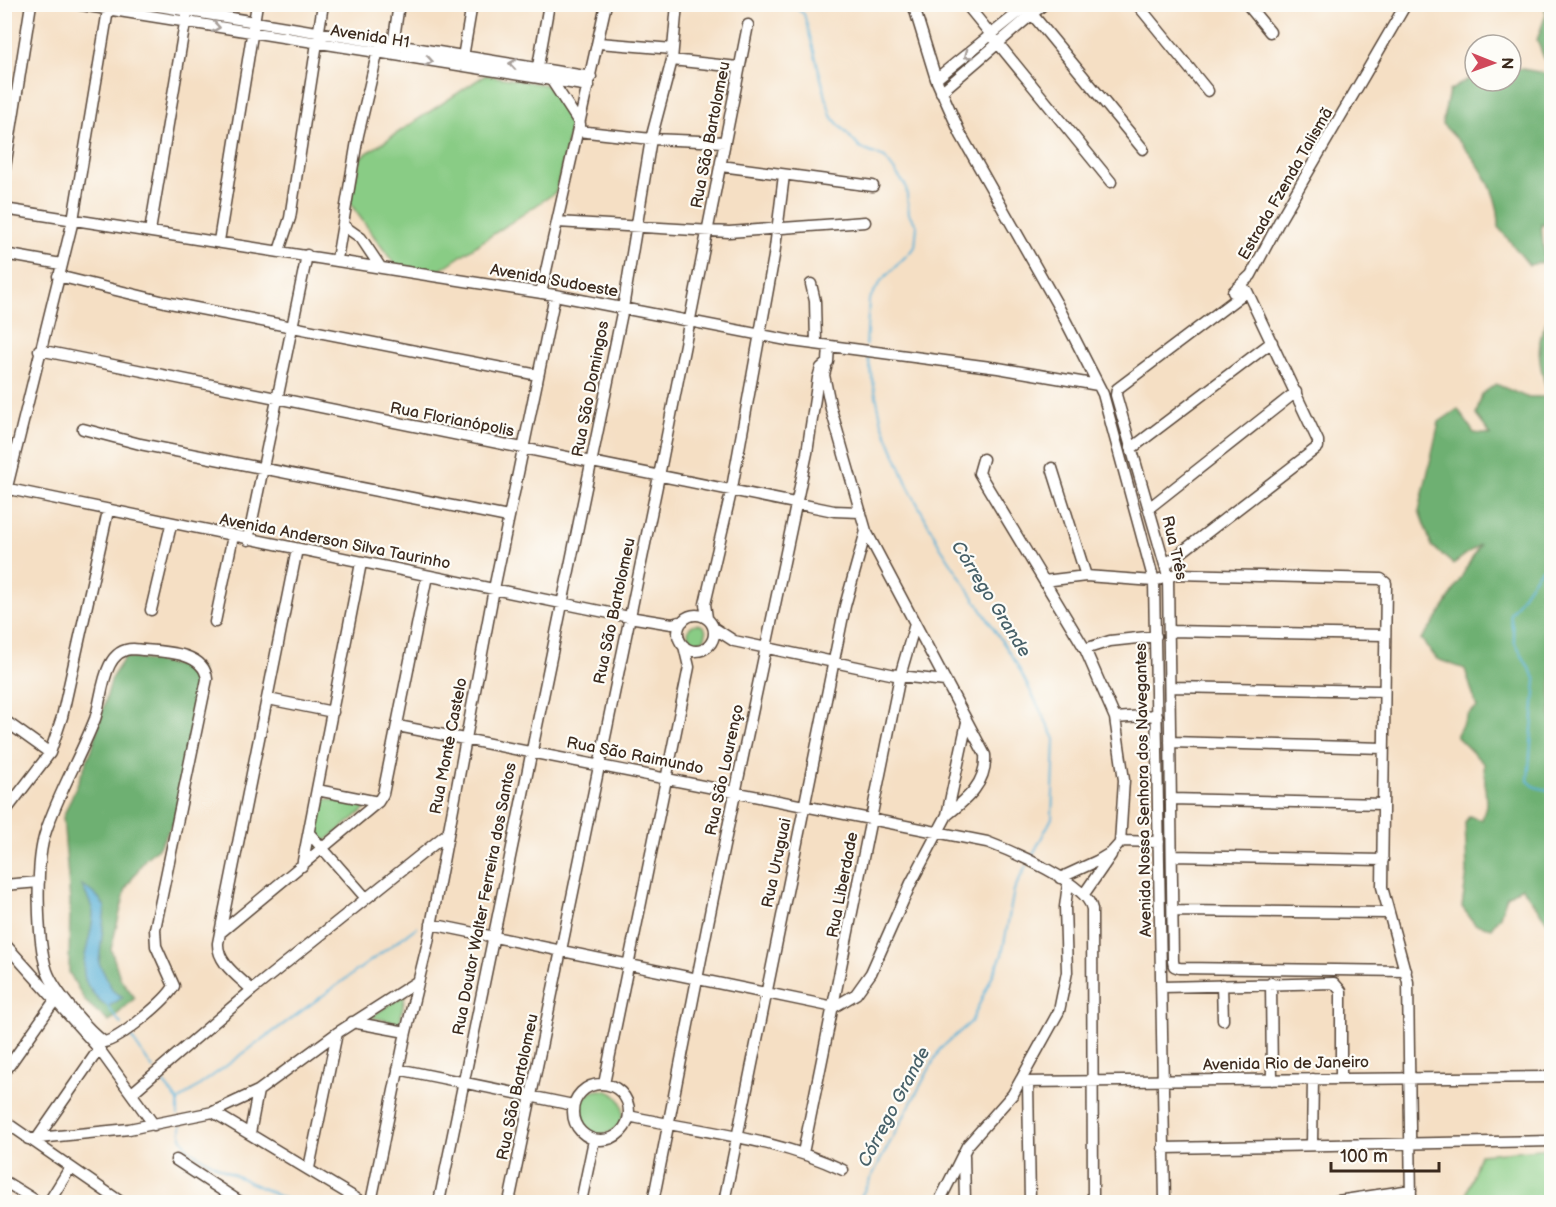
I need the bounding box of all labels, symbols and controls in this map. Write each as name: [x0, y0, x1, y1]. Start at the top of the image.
one-way arrow: [210, 20, 220, 33]
street label: Avenida H1: [329, 21, 411, 53]
north arrow: [1463, 33, 1523, 93]
one-way arrow: [963, 48, 974, 59]
one-way arrow: [424, 55, 433, 67]
text: N: [1497, 57, 1516, 69]
one-way arrow: [508, 58, 517, 70]
street label: Rua São Bartolomeu: [687, 60, 735, 210]
street label: Estrada Fzenda Talismã: [1235, 105, 1337, 263]
street label: Avenida Sudoeste: [489, 260, 620, 302]
street label: Rua São Domingos: [568, 319, 614, 459]
street label: Rua Florianópolis: [388, 399, 516, 441]
street label: Avenida Anderson Silva Taurinho: [218, 510, 452, 574]
street label: Rua Três: [1157, 514, 1191, 582]
street label: Rua São Bartolomeu: [590, 536, 640, 686]
water label: Córrego Grande: [947, 537, 1035, 661]
street label: Avenida Nossa Senhora dos Navegantes: [1132, 643, 1156, 937]
street label: Rua Monte Castelo: [426, 676, 472, 816]
street label: Rua São Lourenço: [702, 703, 748, 837]
street label: Rua São Raimundo: [565, 733, 705, 779]
street label: Rua Doutor Walter Ferreira dos Santos: [449, 761, 521, 1037]
street label: Rua Uruguai: [758, 817, 796, 909]
street label: Rua Liberdade: [823, 830, 863, 940]
street label: Rua São Bartolomeu: [493, 1012, 543, 1162]
water label: Córrego Grande: [854, 1043, 934, 1171]
street label: Avenida Rio de Janeiro: [1203, 1053, 1369, 1075]
scale bar: [1331, 1135, 1439, 1173]
text: 100 m: [1340, 1146, 1388, 1167]

